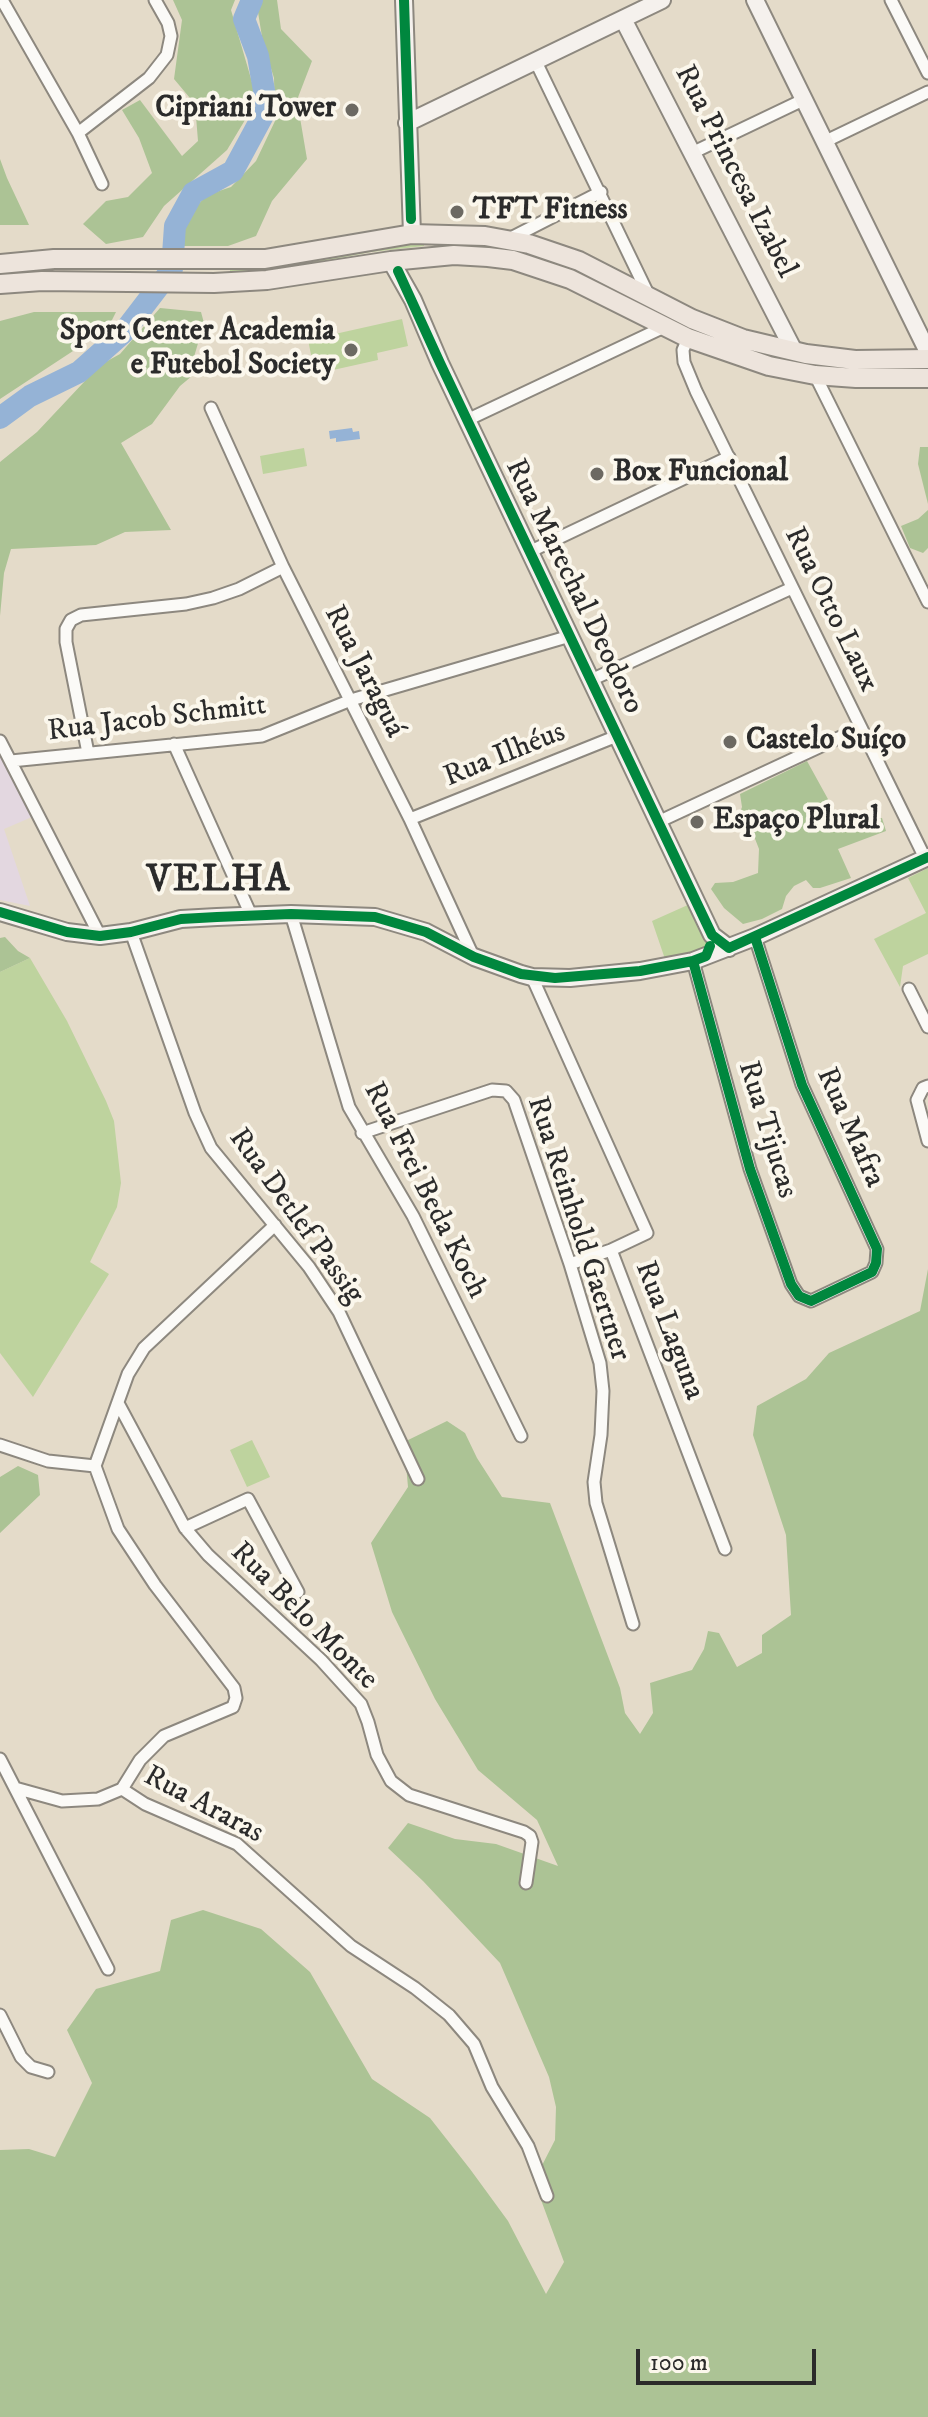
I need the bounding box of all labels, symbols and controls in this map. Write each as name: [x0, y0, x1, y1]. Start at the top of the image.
street label: Rua Princesa Izabel: [665, 60, 803, 284]
place label: Cipriani Tower: [155, 92, 336, 128]
marker: Cipriani Tower: [343, 101, 361, 119]
place label: TFT Fitness: [473, 194, 627, 230]
marker: TFT Fitness: [448, 203, 466, 221]
place label: Sport Center Academia e Futebol Society: [60, 315, 335, 386]
marker: Sport Center Academia e Futebol Society: [342, 341, 360, 359]
street label: Rua Marechal Deodoro: [496, 454, 650, 720]
place label: Box Funcional: [613, 456, 788, 492]
marker: Box Funcional: [588, 465, 606, 483]
street label: Rua Otto Laux: [775, 522, 885, 698]
street label: Rua Jaraguá: [314, 600, 412, 744]
street label: Rua Jacob Schmitt: [46, 689, 268, 751]
street label: Rua Ilhéus: [439, 715, 571, 797]
place label: Castelo Suíço: [746, 724, 906, 760]
marker: Castelo Suíço: [721, 733, 739, 751]
place label: Espaço Plural: [713, 804, 880, 840]
marker: Espaço Plural: [688, 813, 706, 831]
district label: VELHA: [147, 859, 291, 905]
street label: Rua Tijucas: [728, 1057, 804, 1203]
street label: Rua Mafra: [807, 1063, 891, 1193]
street label: Rua Frei Beda Koch: [354, 1077, 494, 1305]
street label: Rua Reinhold Gaertner: [517, 1092, 637, 1366]
street label: Rua Detlef Passig: [219, 1122, 371, 1312]
street label: Rua Laguna: [625, 1257, 711, 1405]
street label: Rua Belo Monte: [222, 1536, 384, 1698]
street label: Rua Araras: [137, 1759, 269, 1853]
scale bar: [640, 2333, 820, 2383]
text: 100 m: [650, 2348, 708, 2378]

